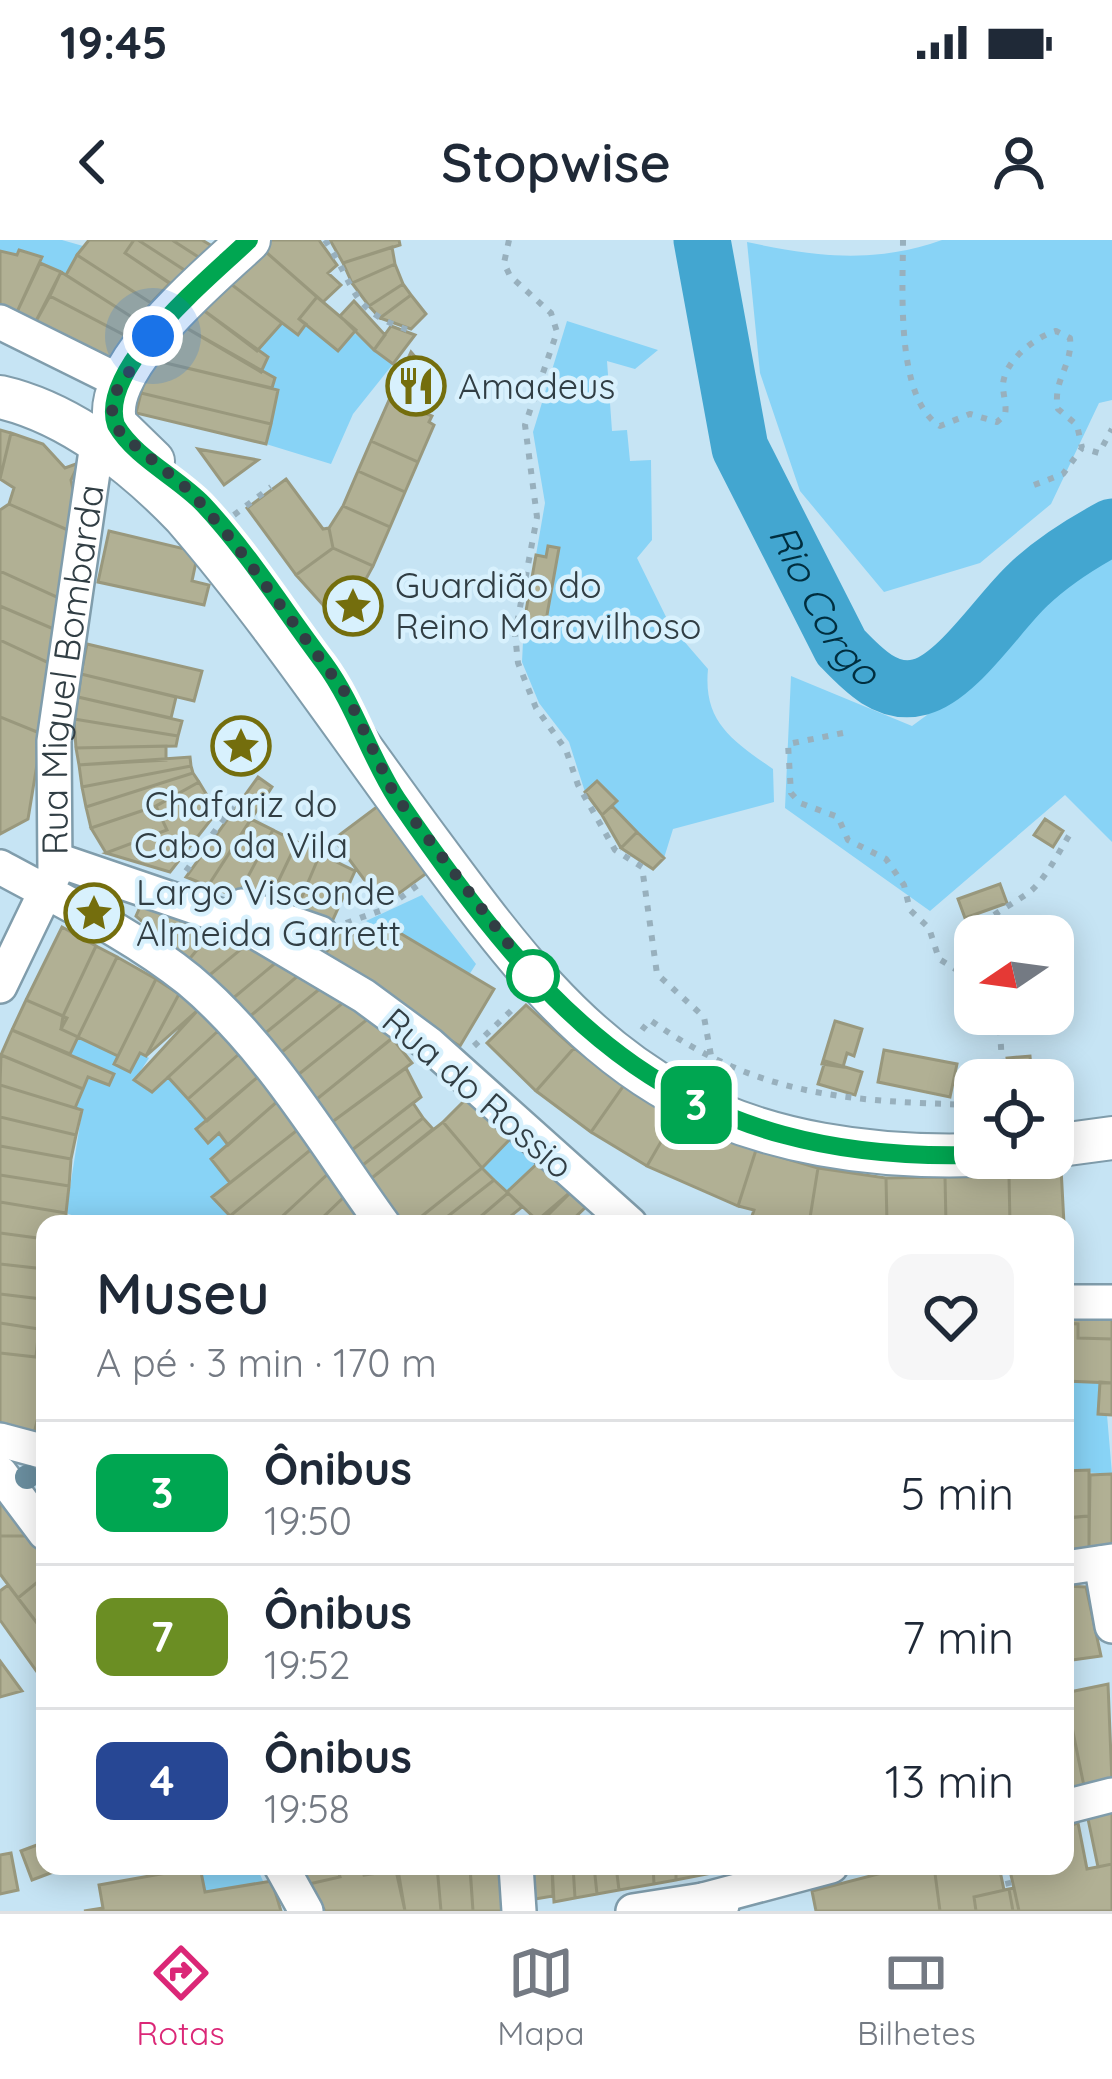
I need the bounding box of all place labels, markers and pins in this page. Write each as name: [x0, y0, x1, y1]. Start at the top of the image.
restaurant icon: Amadeus: [385, 355, 447, 417]
place label: Amadeus: [458, 363, 615, 408]
place label: Guardião do Reino Maravilhoso: [395, 562, 702, 648]
place icon: Guardião do Reino Maravilhoso: [322, 575, 384, 637]
place icon: Chafariz do Cabo da Vila: [210, 715, 272, 777]
place label: Chafariz do Cabo da Vila: [134, 781, 348, 867]
place label: Largo Visconde Almeida Garrett: [136, 869, 401, 955]
place icon: Largo Visconde Almeida Garrett: [63, 882, 125, 944]
unlabelled marker: [508, 951, 558, 1001]

